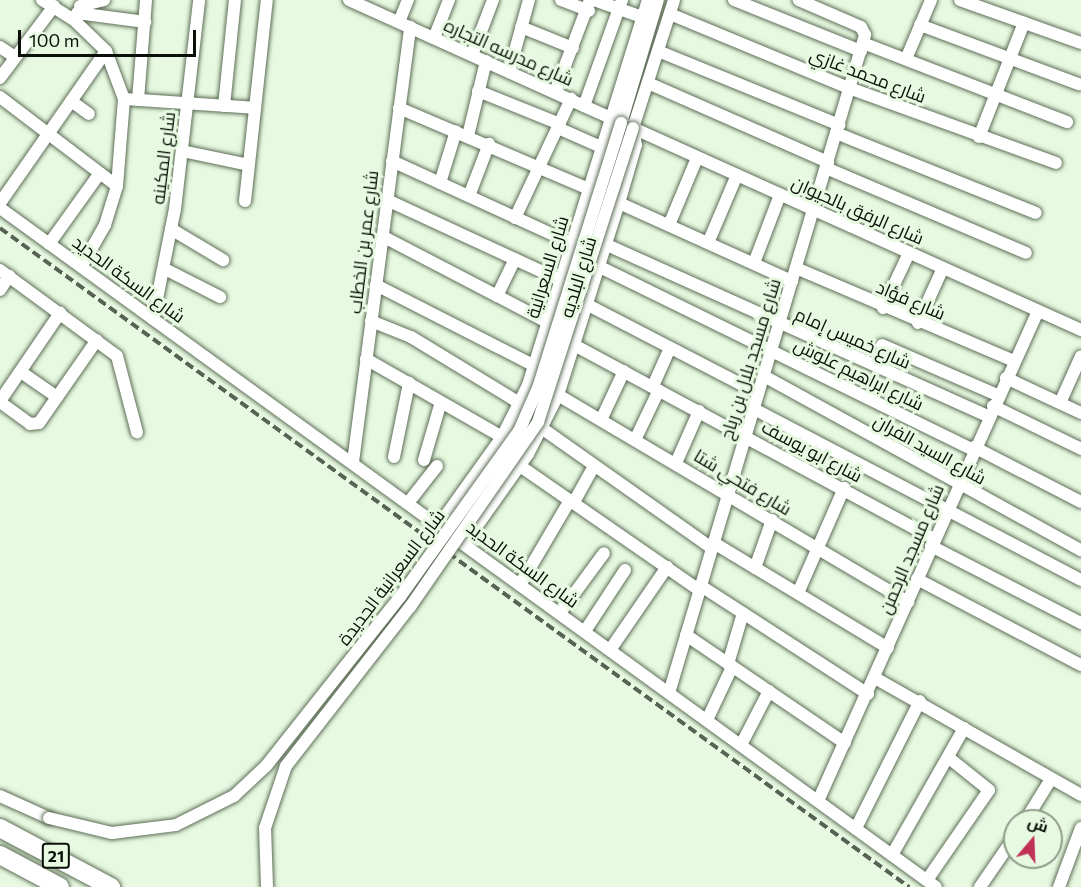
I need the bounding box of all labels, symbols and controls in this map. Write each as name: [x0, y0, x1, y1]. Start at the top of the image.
street label: شارع مدرسه التجاره: [441, 14, 577, 90]
scale bar: [21, 18, 200, 56]
text: 100 m: [29, 29, 79, 51]
street label: شارع محمد غازي: [807, 43, 929, 107]
street label: شارع المكينه: [147, 110, 179, 206]
street label: شارع عمر بن الخطاب: [343, 169, 383, 315]
street label: شارع الرفق بالحيوان: [789, 171, 927, 249]
street label: شارع السعرانية: [521, 213, 573, 321]
street label: شارع السكة الحديد: [68, 231, 190, 327]
street label: شارع البلديه: [555, 234, 601, 320]
street label: شارع مسجد بلال بن رباح: [715, 276, 785, 442]
street label: شارع فؤاد: [873, 276, 949, 324]
street label: شارع خميس إمام: [792, 303, 914, 373]
street label: شارع ابراهيم علوش: [791, 333, 927, 415]
street label: شارع السيد الفران: [870, 409, 990, 489]
street label: شارع ابو يوسف: [758, 415, 866, 487]
street label: شارع فتحي شتا: [690, 444, 796, 520]
street label: شارع مسجد الرحمن: [874, 481, 948, 617]
street label: شارع السعرانية الجديدة: [333, 505, 449, 649]
street label: شارع السكة الحديد: [462, 516, 584, 612]
north arrow: [1003, 809, 1063, 869]
text: ش: [1026, 811, 1051, 836]
road number: 21: [41, 843, 71, 869]

